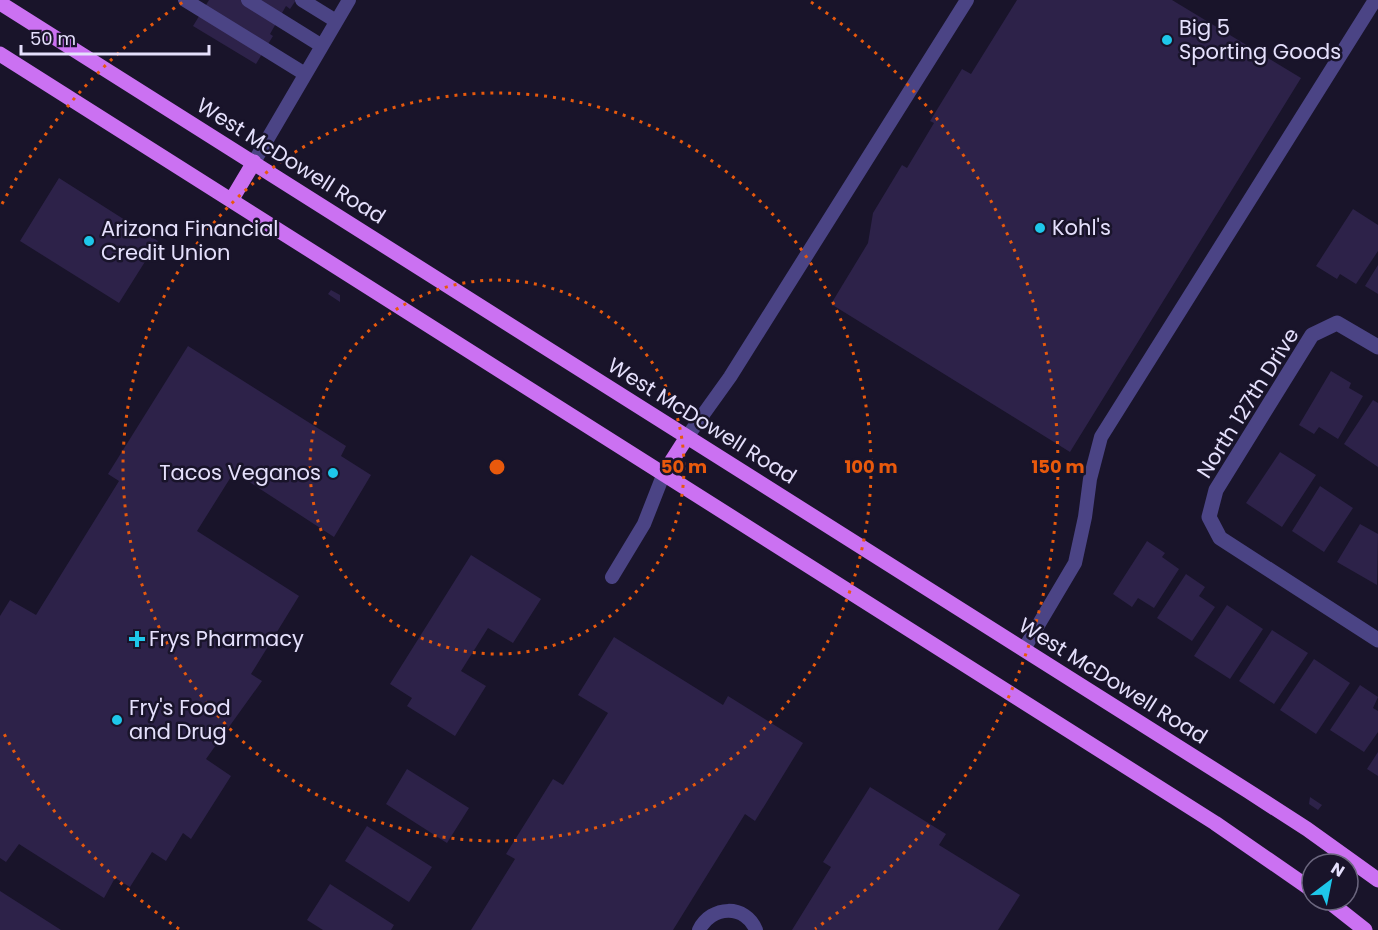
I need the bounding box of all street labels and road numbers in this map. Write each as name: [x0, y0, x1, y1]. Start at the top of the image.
street label: West McDowell Road: [191, 91, 391, 231]
street label: North 127th Drive: [1190, 322, 1306, 483]
street label: West McDowell Road: [602, 351, 802, 491]
street label: West McDowell Road: [1013, 611, 1213, 751]

